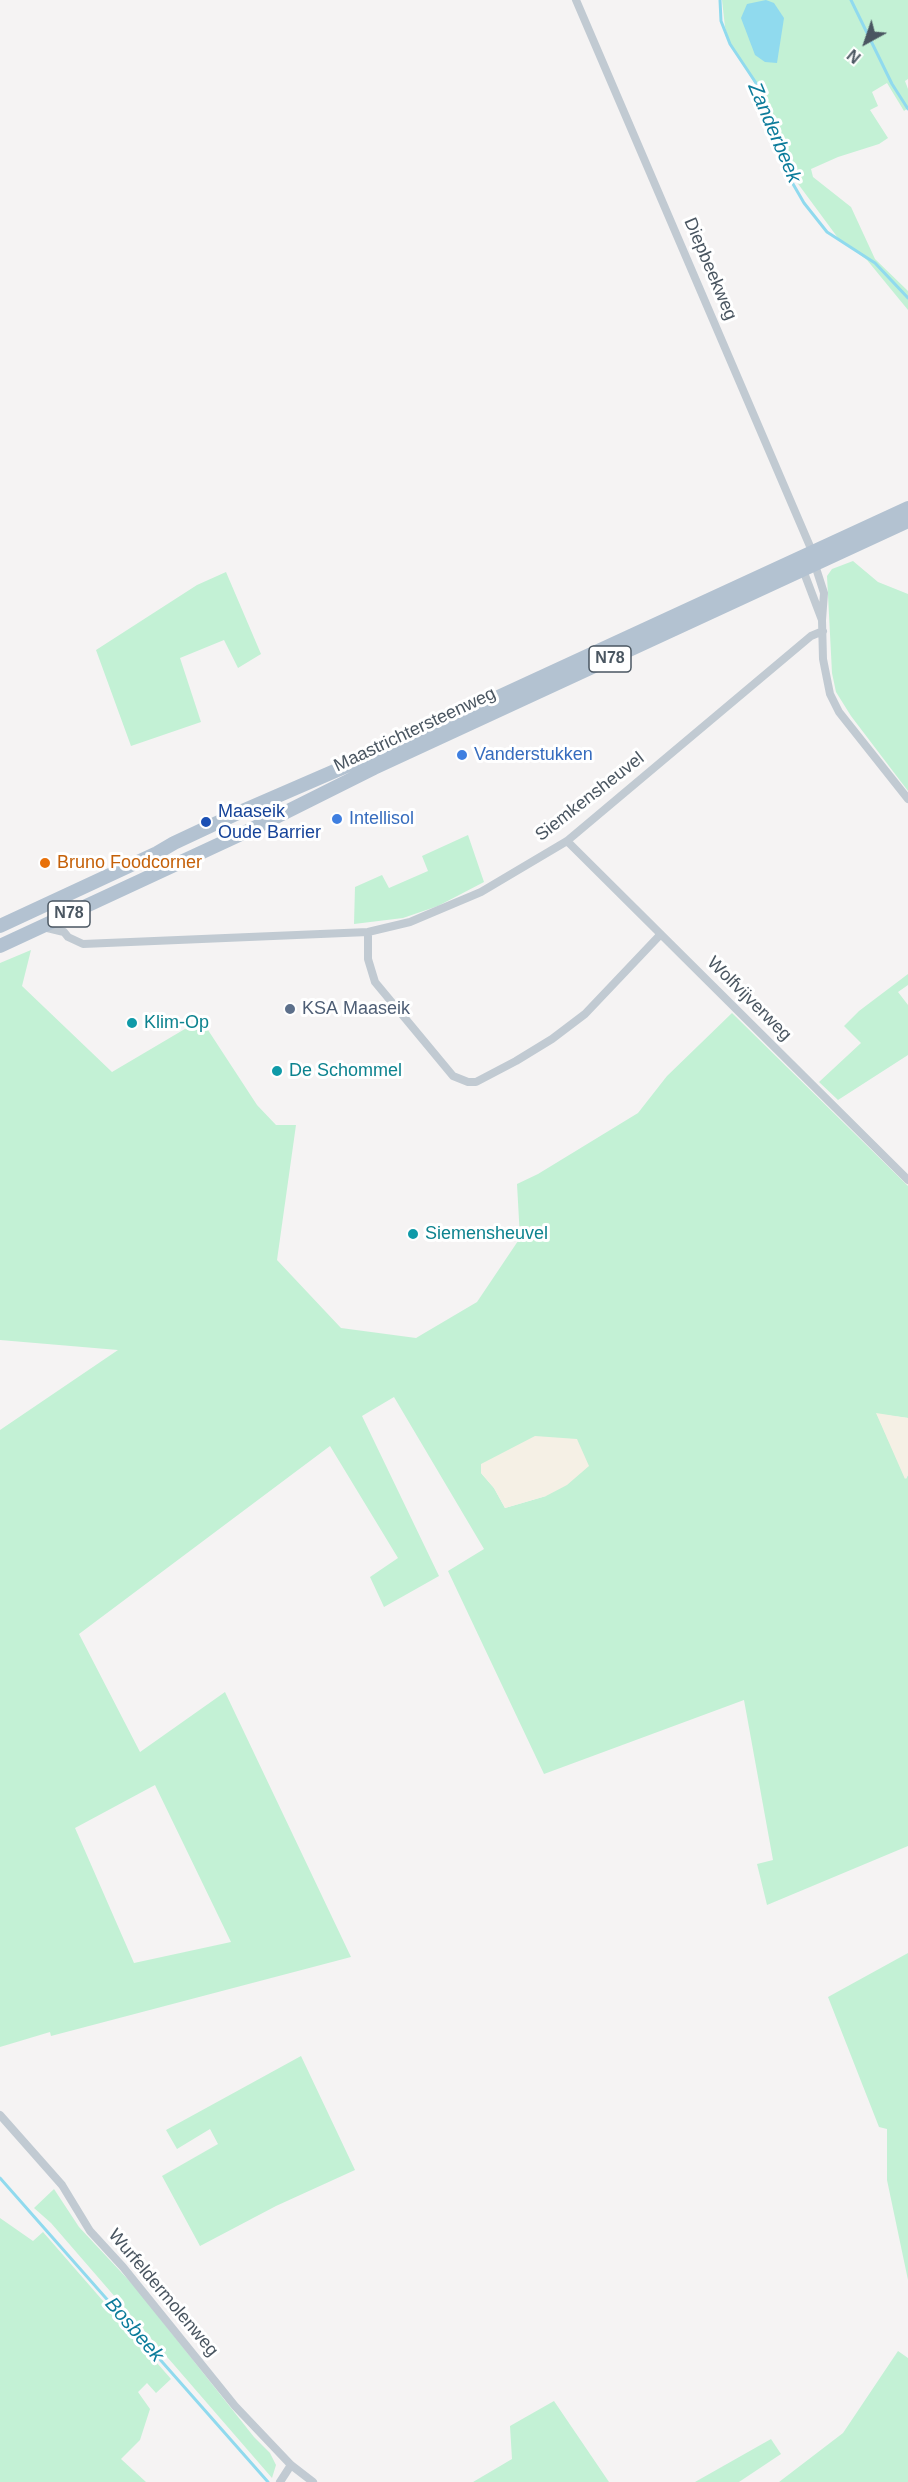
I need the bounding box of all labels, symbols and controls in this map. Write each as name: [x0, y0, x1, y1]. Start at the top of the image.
north arrow: [836, 12, 896, 72]
text: N: [844, 46, 864, 66]
water label: Zanderbeek: [742, 79, 806, 187]
street label: Diepbeekweg: [679, 215, 741, 323]
road number: N78: [589, 646, 631, 672]
street label: Maastrichtersteenweg: [331, 683, 499, 777]
place label: Vanderstukken: [474, 744, 593, 766]
marker: Vanderstukken: [455, 748, 469, 762]
street label: Siemkensheuvel: [531, 748, 649, 846]
place label: Maaseik Oude Barrier: [218, 801, 321, 844]
place label: Intellisol: [349, 808, 414, 830]
marker: Intellisol: [330, 812, 344, 826]
marker: Maaseik Oude Barrier: [199, 815, 213, 829]
place label: Bruno Foodcorner: [57, 852, 202, 874]
marker: Bruno Foodcorner: [38, 856, 52, 870]
road number: N78: [48, 901, 90, 927]
street label: Wolfvijverweg: [702, 952, 796, 1046]
place label: KSA Maaseik: [302, 998, 410, 1020]
marker: KSA Maaseik: [283, 1002, 297, 1016]
place label: Klim-Op: [144, 1012, 209, 1034]
marker: Klim-Op: [125, 1016, 139, 1030]
place label: De Schommel: [289, 1060, 402, 1082]
marker: De Schommel: [270, 1064, 284, 1078]
place label: Siemensheuvel: [425, 1223, 548, 1245]
marker: Siemensheuvel: [406, 1227, 420, 1241]
street label: Wurfeldermolenweg: [103, 2225, 223, 2361]
water label: Bosbeek: [99, 2293, 169, 2367]

